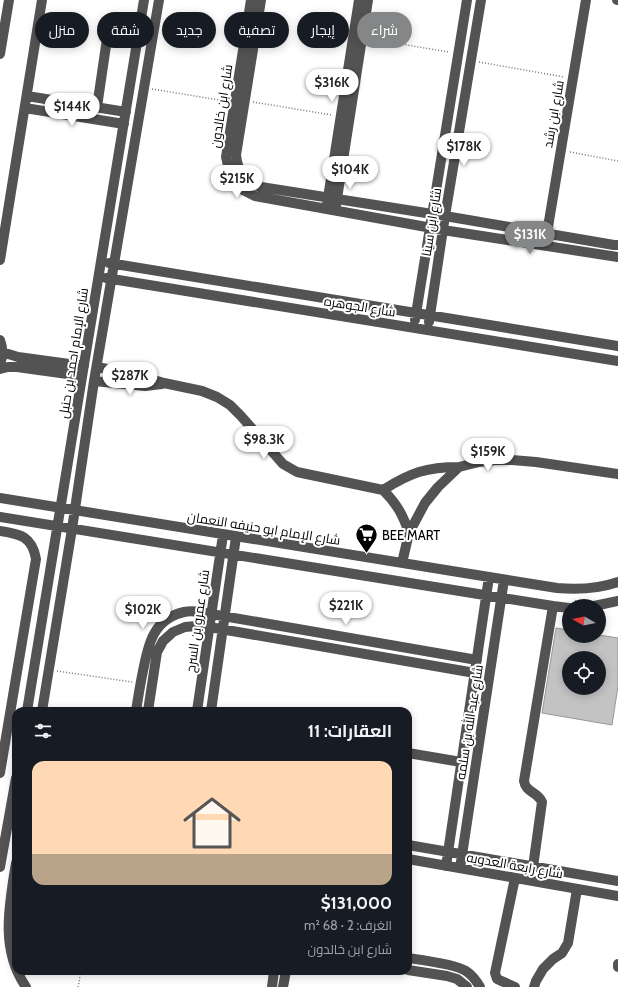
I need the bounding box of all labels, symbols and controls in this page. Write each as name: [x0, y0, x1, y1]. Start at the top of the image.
chip: منزل: [35, 12, 89, 48]
chip: شقة: [97, 12, 154, 48]
chip: جديد: [162, 12, 216, 48]
chip: تصفية: [224, 12, 289, 48]
chip: إيجار: [297, 12, 349, 48]
chip: شراء: [357, 12, 412, 48]
street label: شارع ابن خالدون: [206, 63, 236, 149]
pin: $316K: [304, 69, 360, 103]
text: $316K: [315, 74, 349, 90]
street label: شارع ابن رشد: [539, 79, 568, 149]
pin: $144K: [44, 93, 100, 127]
text: $144K: [54, 98, 90, 114]
pin: $178K: [436, 133, 492, 167]
text: $178K: [447, 138, 481, 154]
pin: $104K: [322, 156, 378, 190]
text: $104K: [331, 161, 369, 177]
pin: $215K: [209, 165, 265, 199]
text: $215K: [220, 170, 254, 186]
street label: شارع ابن سينا: [418, 187, 445, 258]
pin: $131K: [502, 221, 558, 255]
text: $131K: [514, 226, 546, 242]
street label: شارع الإمام احمد بن حنبل: [55, 287, 93, 420]
street label: شارع الجوهره: [323, 292, 397, 321]
pin: $287K: [102, 362, 158, 396]
text: $287K: [111, 367, 149, 383]
pin: $98.3K: [231, 426, 297, 460]
text: $98.3K: [244, 431, 284, 447]
pin: $159K: [460, 438, 516, 472]
text: $159K: [471, 443, 505, 459]
street label: شارع الإمام ابو حنيفه النعمان: [186, 508, 342, 550]
supermarket icon: BEE MART: [353, 522, 379, 555]
place label: BEE MART: [382, 527, 440, 543]
street label: شارع عمرو بن السرح: [182, 569, 213, 673]
pin: $221K: [318, 592, 374, 626]
pin: $102K: [115, 596, 171, 630]
text: $221K: [329, 597, 363, 613]
north arrow: [562, 599, 606, 643]
map controls: [562, 599, 606, 695]
text: $102K: [125, 601, 161, 617]
button: locate: [562, 651, 606, 695]
street label: شارع عبد الله بن سلمه: [452, 663, 487, 781]
icon: filters: [32, 720, 54, 742]
text: العقارات: 11: [308, 721, 392, 741]
icon: home: [176, 787, 248, 859]
street label: شارع رابعة العدويه: [465, 849, 564, 882]
text: $131,000: [321, 893, 392, 913]
text: الغرف: 2 · 68 m²: [304, 917, 392, 933]
text: شارع ابن خالدون: [308, 941, 392, 957]

